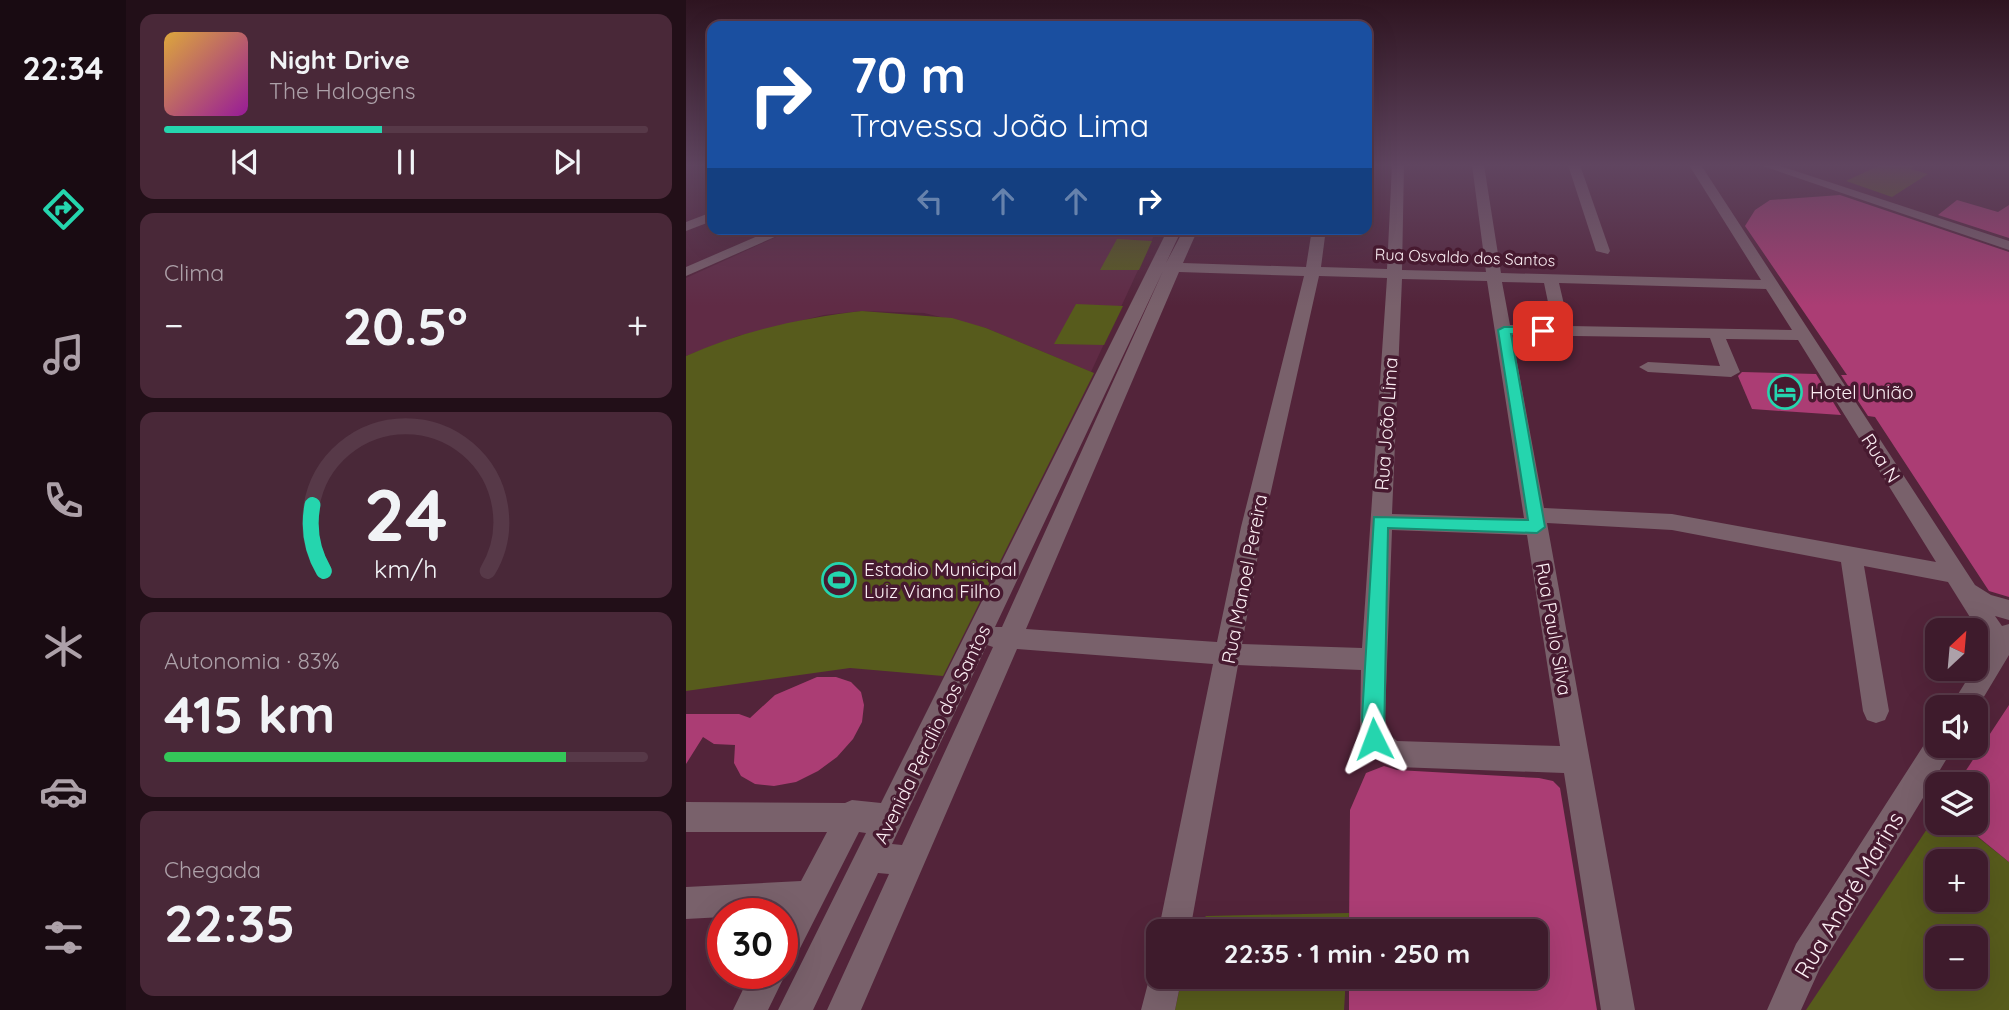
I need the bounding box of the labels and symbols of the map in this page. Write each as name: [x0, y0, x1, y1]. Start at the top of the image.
street label: Rua Osvaldo dos Santos: [1374, 244, 1556, 270]
pin: [1513, 301, 1573, 361]
street label: Rua João Lima: [1369, 357, 1403, 491]
hotel icon: Hotel União: [1766, 373, 1804, 411]
place label: Hotel União: [1810, 380, 1913, 404]
street label: Rua N: [1856, 429, 1906, 487]
street label: Rua Manoel Pereira: [1216, 492, 1272, 666]
place label: Estadio Municipal Luiz Viana Filho: [864, 557, 1017, 603]
sports icon: Estadio Municipal Luiz Viana Filho: [820, 561, 858, 599]
street label: Rua Paulo Silva: [1531, 561, 1577, 697]
north arrow: [1925, 618, 1988, 681]
street label: Avenida Percílio dos Santos: [869, 621, 996, 847]
position arrow: [1337, 702, 1411, 776]
street label: Rua André Marins: [1787, 806, 1910, 983]
speed limit sign: 30: [707, 898, 798, 989]

